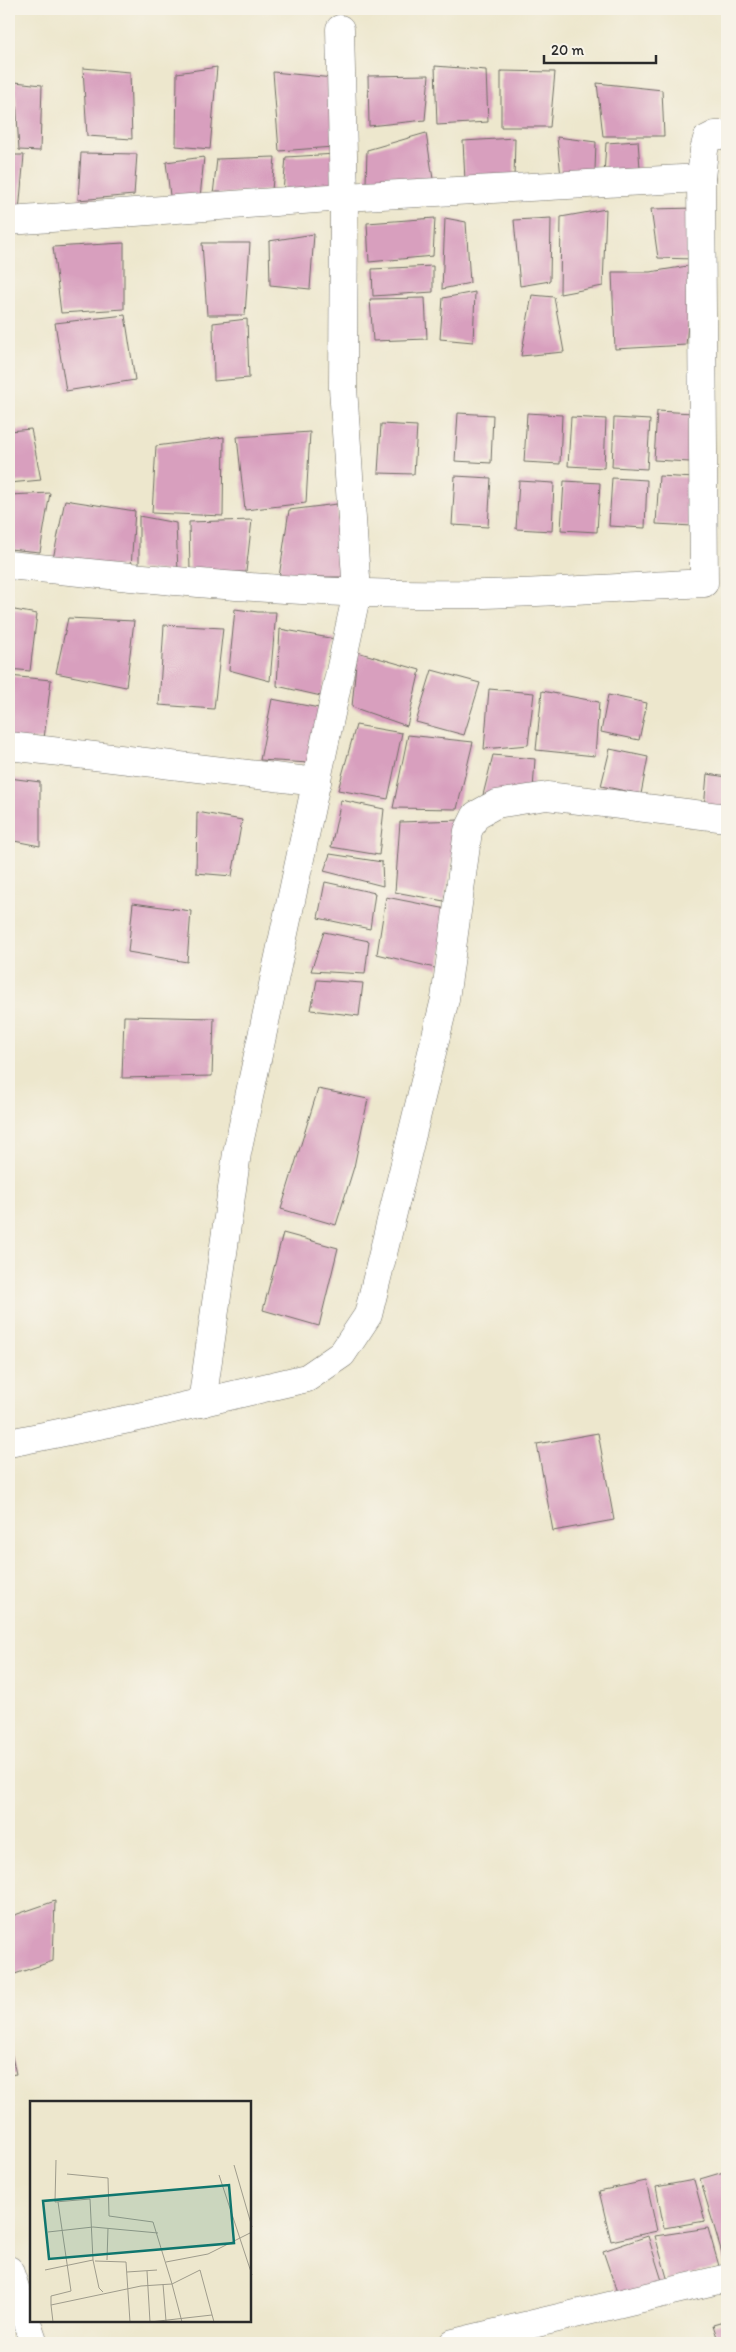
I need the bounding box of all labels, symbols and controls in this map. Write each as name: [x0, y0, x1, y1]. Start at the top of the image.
scale bar: [544, 32, 656, 64]
text: 20 m: [551, 41, 585, 59]
inset map: [30, 2101, 251, 2322]

